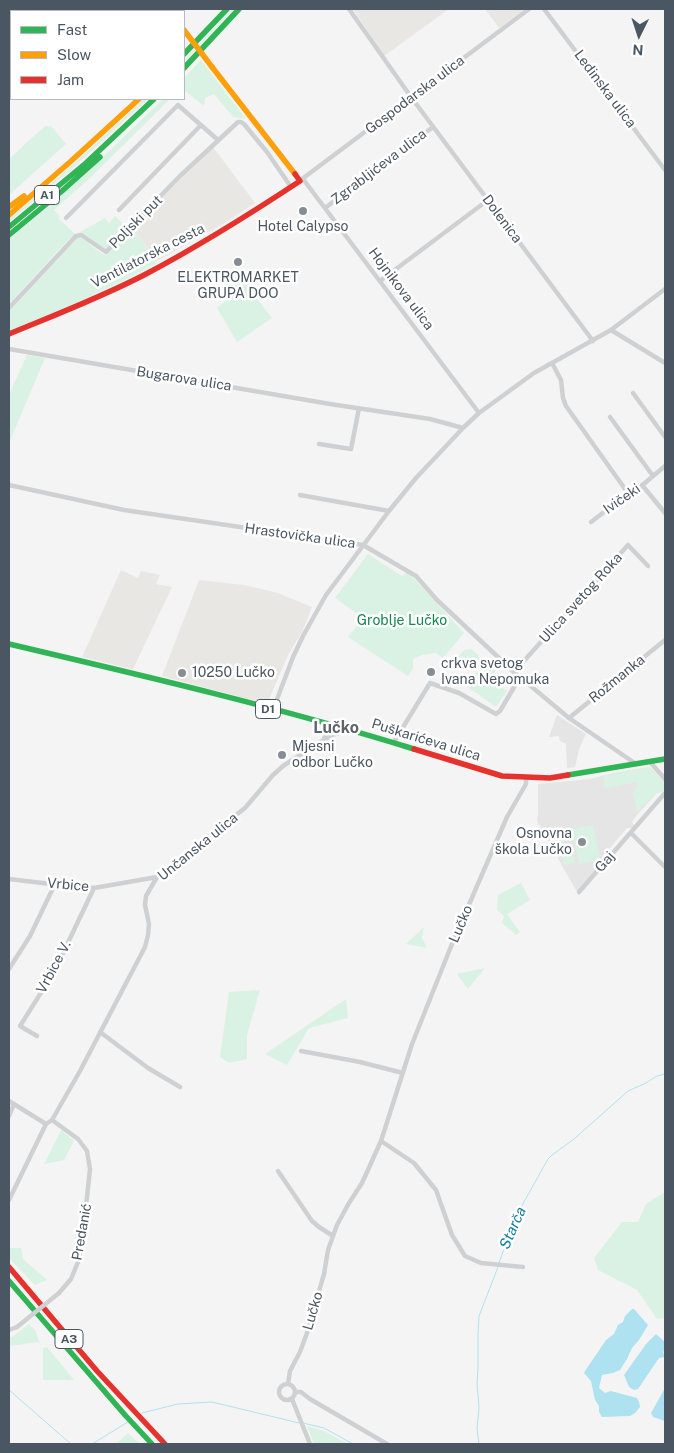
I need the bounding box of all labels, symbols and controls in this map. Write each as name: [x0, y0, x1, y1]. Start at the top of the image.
legend: [10, 10, 185, 100]
north arrow: [614, 10, 664, 60]
text: Fast: [57, 21, 87, 38]
text: N: [632, 42, 644, 58]
text: Slow: [57, 46, 91, 63]
street label: Ledinska ulica: [570, 47, 640, 131]
street label: Gospodarska ulica: [362, 52, 468, 138]
text: Jam: [57, 71, 84, 88]
street label: Zgrabljićeva ulica: [328, 126, 430, 208]
road number: A1: [34, 186, 60, 204]
street label: Dolenica: [478, 191, 526, 247]
street label: Poljski put: [106, 192, 166, 252]
marker: Hotel Calypso: [297, 205, 309, 217]
place label: Hotel Calypso: [257, 219, 349, 235]
street label: Ventilatorska cesta: [88, 220, 208, 292]
street label: Hojnikova ulica: [365, 245, 437, 333]
marker: ELEKTROMARKET GRUPA DOO: [232, 256, 244, 268]
place label: ELEKTROMARKET GRUPA DOO: [177, 270, 299, 302]
street label: Bugarova ulica: [135, 363, 233, 395]
street label: Ivičeki: [600, 480, 644, 518]
street label: Hrastovička ulica: [244, 520, 356, 552]
street label: Ulica svetog Roka: [536, 549, 626, 647]
park label: Groblje Lučko: [357, 613, 447, 629]
street label: Rožmanka: [586, 651, 648, 707]
place label: crkva svetog Ivana Nepomuka: [441, 656, 549, 689]
place label: 10250 Lučko: [192, 665, 275, 681]
marker: crkva svetog Ivana Nepomuka: [425, 666, 437, 678]
marker: 10250 Lučko: [176, 667, 188, 679]
road number: D1: [256, 700, 280, 719]
street label: Puškarićeva ulica: [370, 715, 482, 765]
district label: Lučko: [313, 718, 359, 738]
place label: Mjesni odbor Lučko: [292, 739, 373, 772]
marker: Mjesni odbor Lučko: [276, 749, 288, 761]
street label: Unčanska ulica: [155, 810, 241, 884]
place label: Osnovna škola Lučko: [495, 826, 572, 859]
marker: Osnovna škola Lučko: [576, 836, 588, 848]
street label: Gaj: [592, 848, 618, 876]
street label: Vrbice: [46, 875, 90, 895]
street label: Lučko: [446, 903, 476, 945]
street label: Vrbice V.: [33, 938, 75, 996]
street label: Predanić: [69, 1202, 95, 1262]
water label: Starča: [496, 1204, 530, 1252]
street label: Lučko: [300, 1290, 326, 1332]
road number: A3: [55, 1330, 83, 1348]

